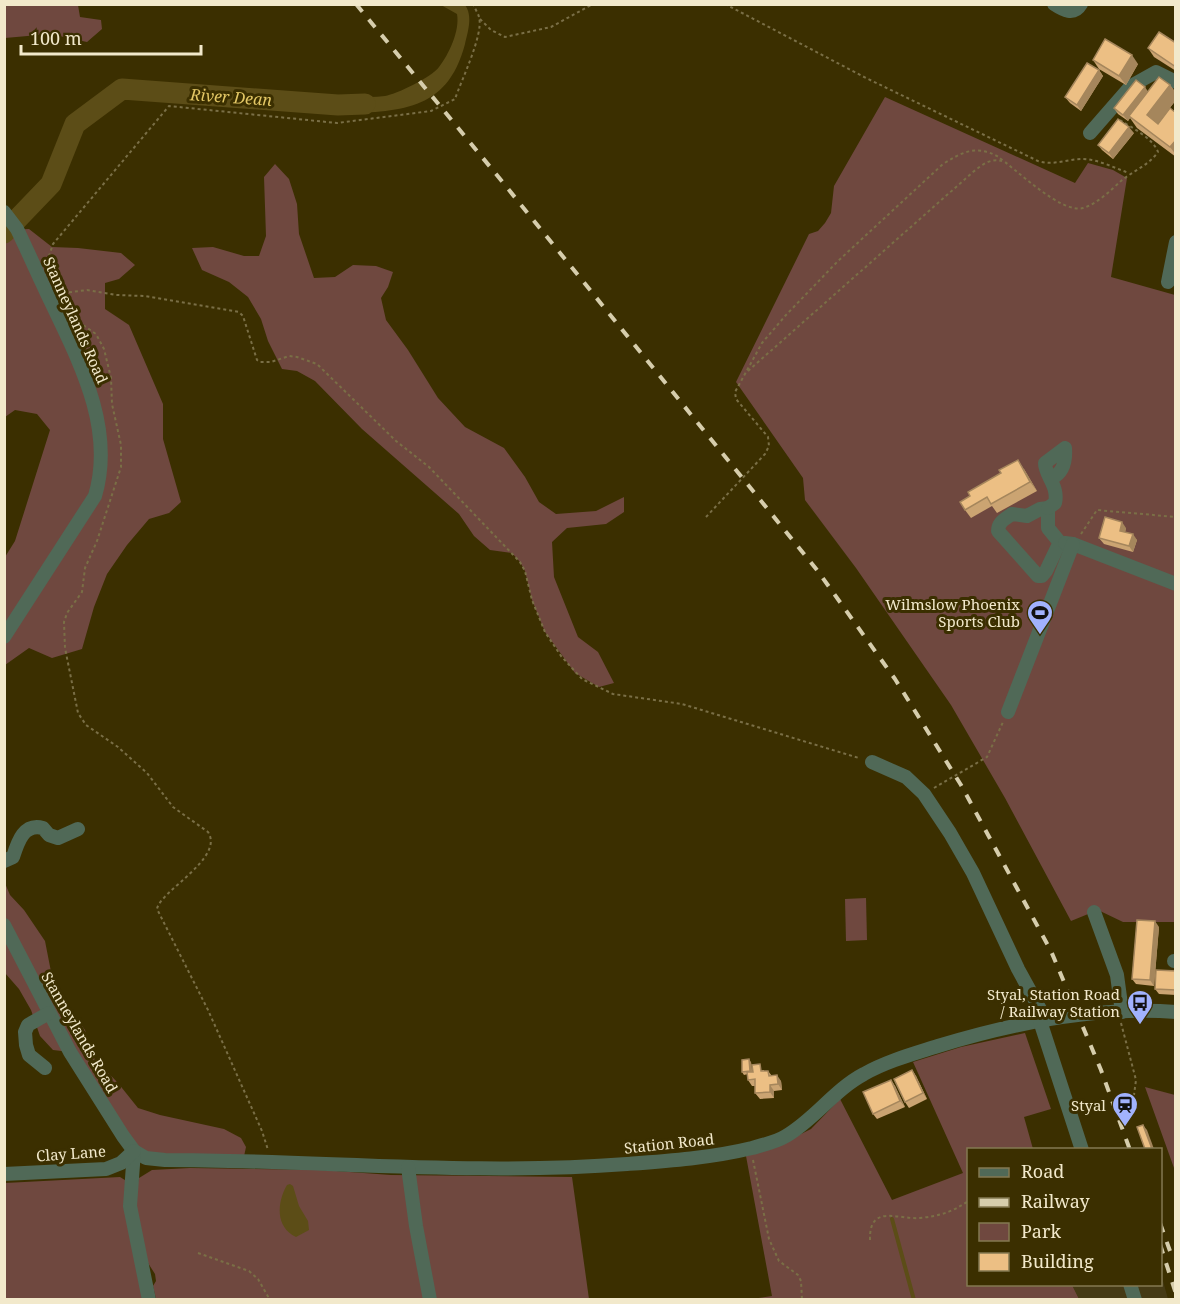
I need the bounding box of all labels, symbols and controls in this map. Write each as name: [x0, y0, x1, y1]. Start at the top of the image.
scale bar: [21, 18, 201, 56]
text: 100 m: [30, 26, 82, 50]
water label: River Dean: [188, 83, 273, 111]
street label: Stanneylands Road: [39, 254, 113, 386]
place label: Wilmslow Phoenix Sports Club: [885, 594, 1020, 631]
sports icon: Wilmslow Phoenix Sports Club: [1025, 598, 1055, 636]
street label: Stanneylands Road: [37, 968, 123, 1096]
place label: Styal, Station Road / Railway Station: [987, 984, 1120, 1021]
bus stop icon: Styal, Station Road / Railway Station: [1125, 988, 1155, 1026]
station icon: Styal: [1110, 1090, 1140, 1128]
place label: Styal: [1071, 1095, 1106, 1115]
street label: Station Road: [623, 1128, 715, 1158]
street label: Clay Lane: [35, 1141, 107, 1165]
legend: [967, 1148, 1162, 1286]
text: Road: [1021, 1159, 1064, 1183]
text: Railway: [1021, 1189, 1091, 1213]
text: Park: [1021, 1219, 1061, 1243]
text: Building: [1021, 1249, 1094, 1273]

